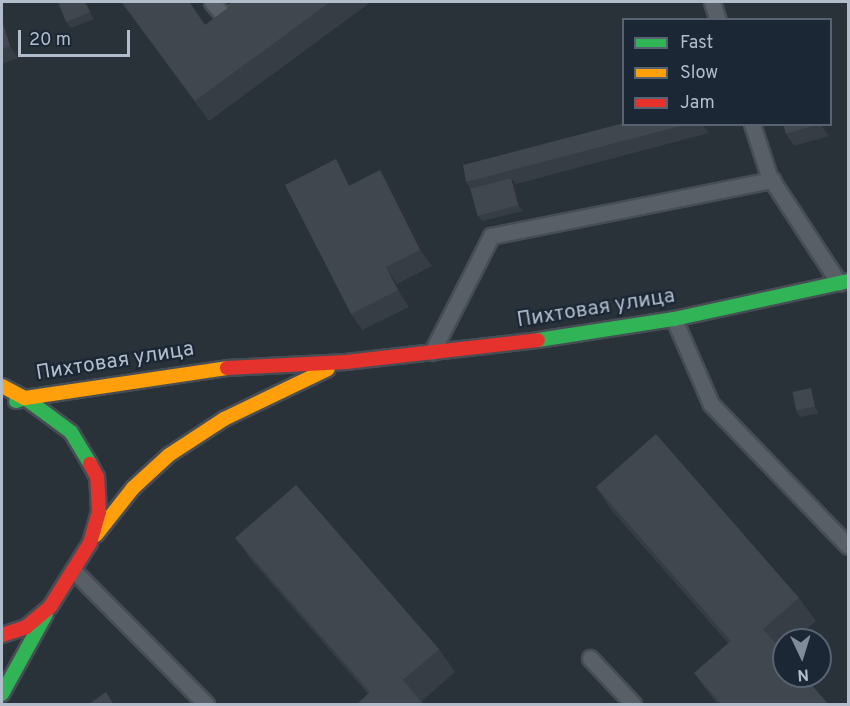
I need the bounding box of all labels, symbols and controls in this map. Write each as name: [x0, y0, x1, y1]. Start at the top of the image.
scale bar: [21, 18, 134, 56]
legend: [622, 18, 832, 126]
text: 20 m: [29, 29, 71, 52]
text: Fast: [680, 32, 713, 55]
text: Slow: [680, 62, 718, 85]
text: Jam: [680, 92, 715, 115]
street label: Пихтовая улица: [515, 284, 677, 334]
street label: Пихтовая улица: [34, 337, 196, 387]
north arrow: [772, 628, 832, 688]
text: N: [797, 664, 810, 684]

